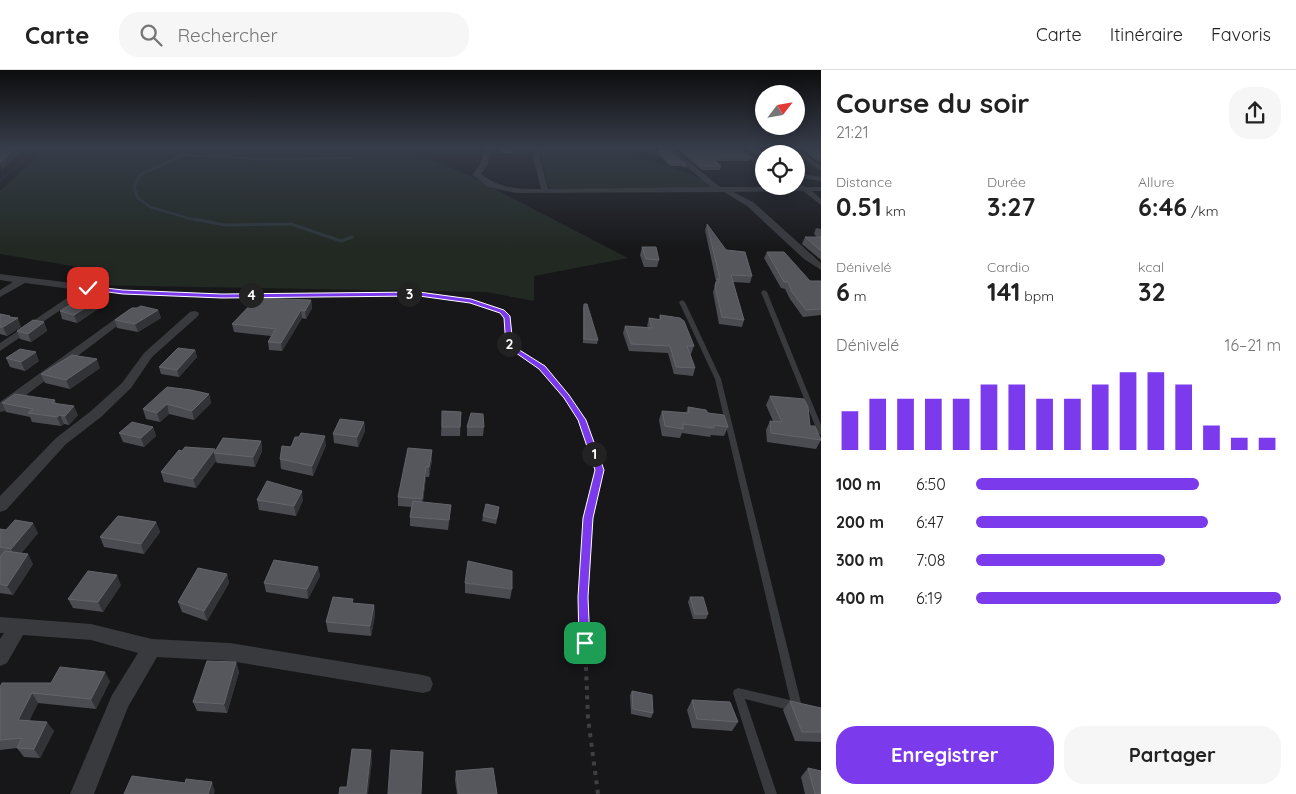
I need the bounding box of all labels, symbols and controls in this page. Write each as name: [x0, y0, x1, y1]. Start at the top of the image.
search box: [119, 12, 469, 57]
text: Carte: [25, 20, 89, 50]
icon: search: [137, 21, 165, 49]
text: Rechercher: [177, 23, 278, 47]
text: Carte: [1036, 23, 1082, 46]
text: Itinéraire: [1110, 23, 1183, 46]
text: Favoris: [1211, 23, 1271, 46]
north arrow: [755, 85, 805, 135]
map controls: [755, 85, 805, 195]
text: Course du soir: [836, 85, 1030, 120]
button: share: [1229, 87, 1281, 139]
text: 21:21: [836, 122, 869, 142]
button: locate: [755, 145, 805, 195]
text: Distance: [836, 173, 892, 191]
text: Durée: [987, 173, 1026, 191]
text: Allure: [1138, 173, 1174, 191]
text: 0.51: [836, 191, 882, 222]
text: 3:27: [987, 191, 1035, 222]
text: 6:46: [1138, 191, 1187, 222]
text: km: [882, 202, 906, 220]
text: /km: [1187, 202, 1219, 220]
text: Dénivelé: [836, 258, 891, 276]
text: Cardio: [987, 258, 1030, 276]
text: kcal: [1138, 258, 1164, 276]
pin: [67, 267, 109, 309]
icon: check: [74, 274, 102, 302]
text: 6: [836, 276, 850, 307]
text: 141: [987, 276, 1020, 307]
text: 32: [1138, 276, 1166, 307]
pin: 4: [238, 282, 264, 308]
pin: 3: [396, 282, 422, 306]
text: 3: [406, 285, 413, 303]
text: 4: [247, 286, 256, 304]
text: m: [850, 287, 866, 305]
text: bpm: [1020, 287, 1054, 305]
pin: 2: [496, 332, 522, 356]
text: 2: [506, 335, 513, 353]
text: Dénivelé: [836, 335, 899, 355]
text: 16–21 m: [1225, 335, 1281, 355]
pin: 1: [582, 442, 606, 466]
text: 1: [592, 445, 597, 463]
text: 100 m: [836, 474, 881, 494]
text: 6:50: [916, 474, 946, 494]
text: 200 m: [836, 512, 884, 532]
text: 6:47: [916, 512, 944, 532]
text: 300 m: [836, 550, 883, 570]
text: 7:08: [916, 550, 945, 570]
text: 400 m: [836, 588, 884, 608]
text: 6:19: [916, 588, 942, 608]
pin: [564, 622, 606, 664]
icon: arrive: [571, 629, 599, 657]
button: Enregistrer: [836, 726, 1054, 784]
button: Partager: [1064, 726, 1281, 784]

